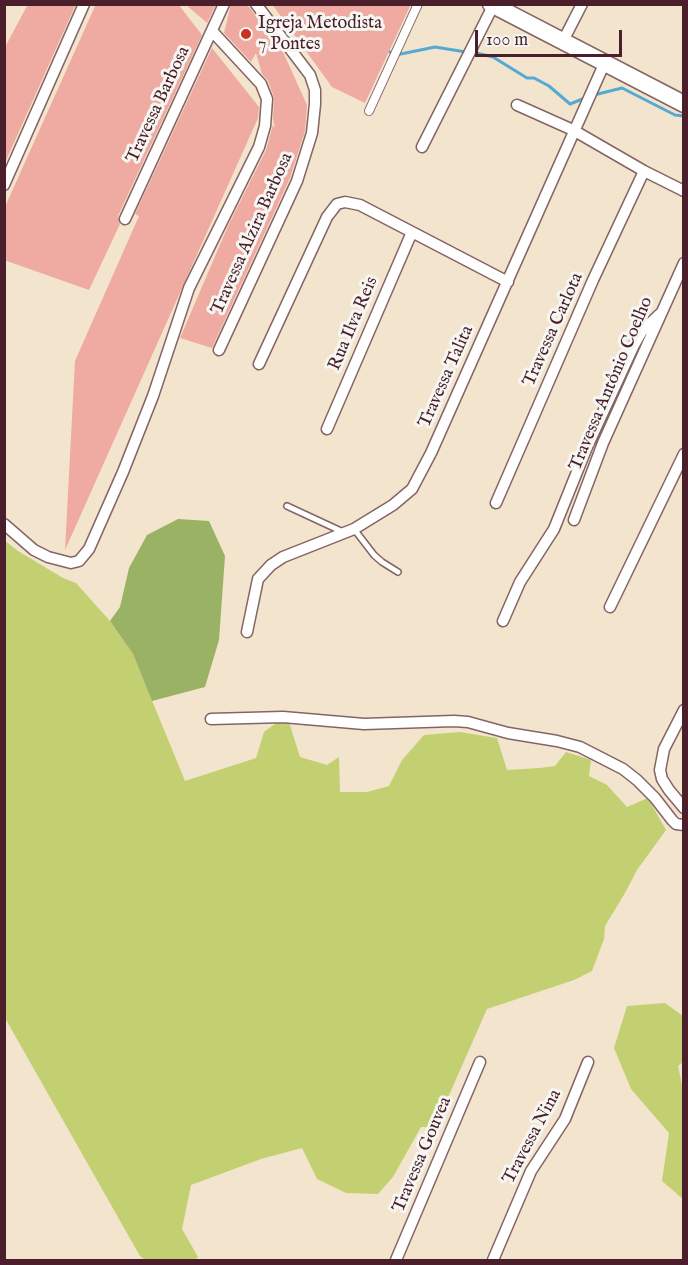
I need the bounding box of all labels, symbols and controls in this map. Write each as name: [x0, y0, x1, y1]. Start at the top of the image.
place label: Igreja Metodista 7 Pontes: [258, 13, 382, 56]
scale bar: [478, 18, 625, 56]
marker: Igreja Metodista 7 Pontes: [239, 27, 253, 41]
text: 100 m: [486, 29, 528, 52]
street label: Travessa Barbosa: [123, 43, 195, 167]
street label: Travessa Alzira Barbosa: [208, 150, 298, 318]
street label: Travessa Carlota: [519, 270, 589, 390]
street label: Rua Ilva Reis: [325, 274, 383, 374]
street label: Travessa Antônio Coelho: [566, 294, 658, 474]
street label: Travessa Talita: [415, 323, 479, 431]
street label: Travessa Nina: [499, 1086, 567, 1188]
street label: Travessa Gouvea: [389, 1094, 457, 1216]

